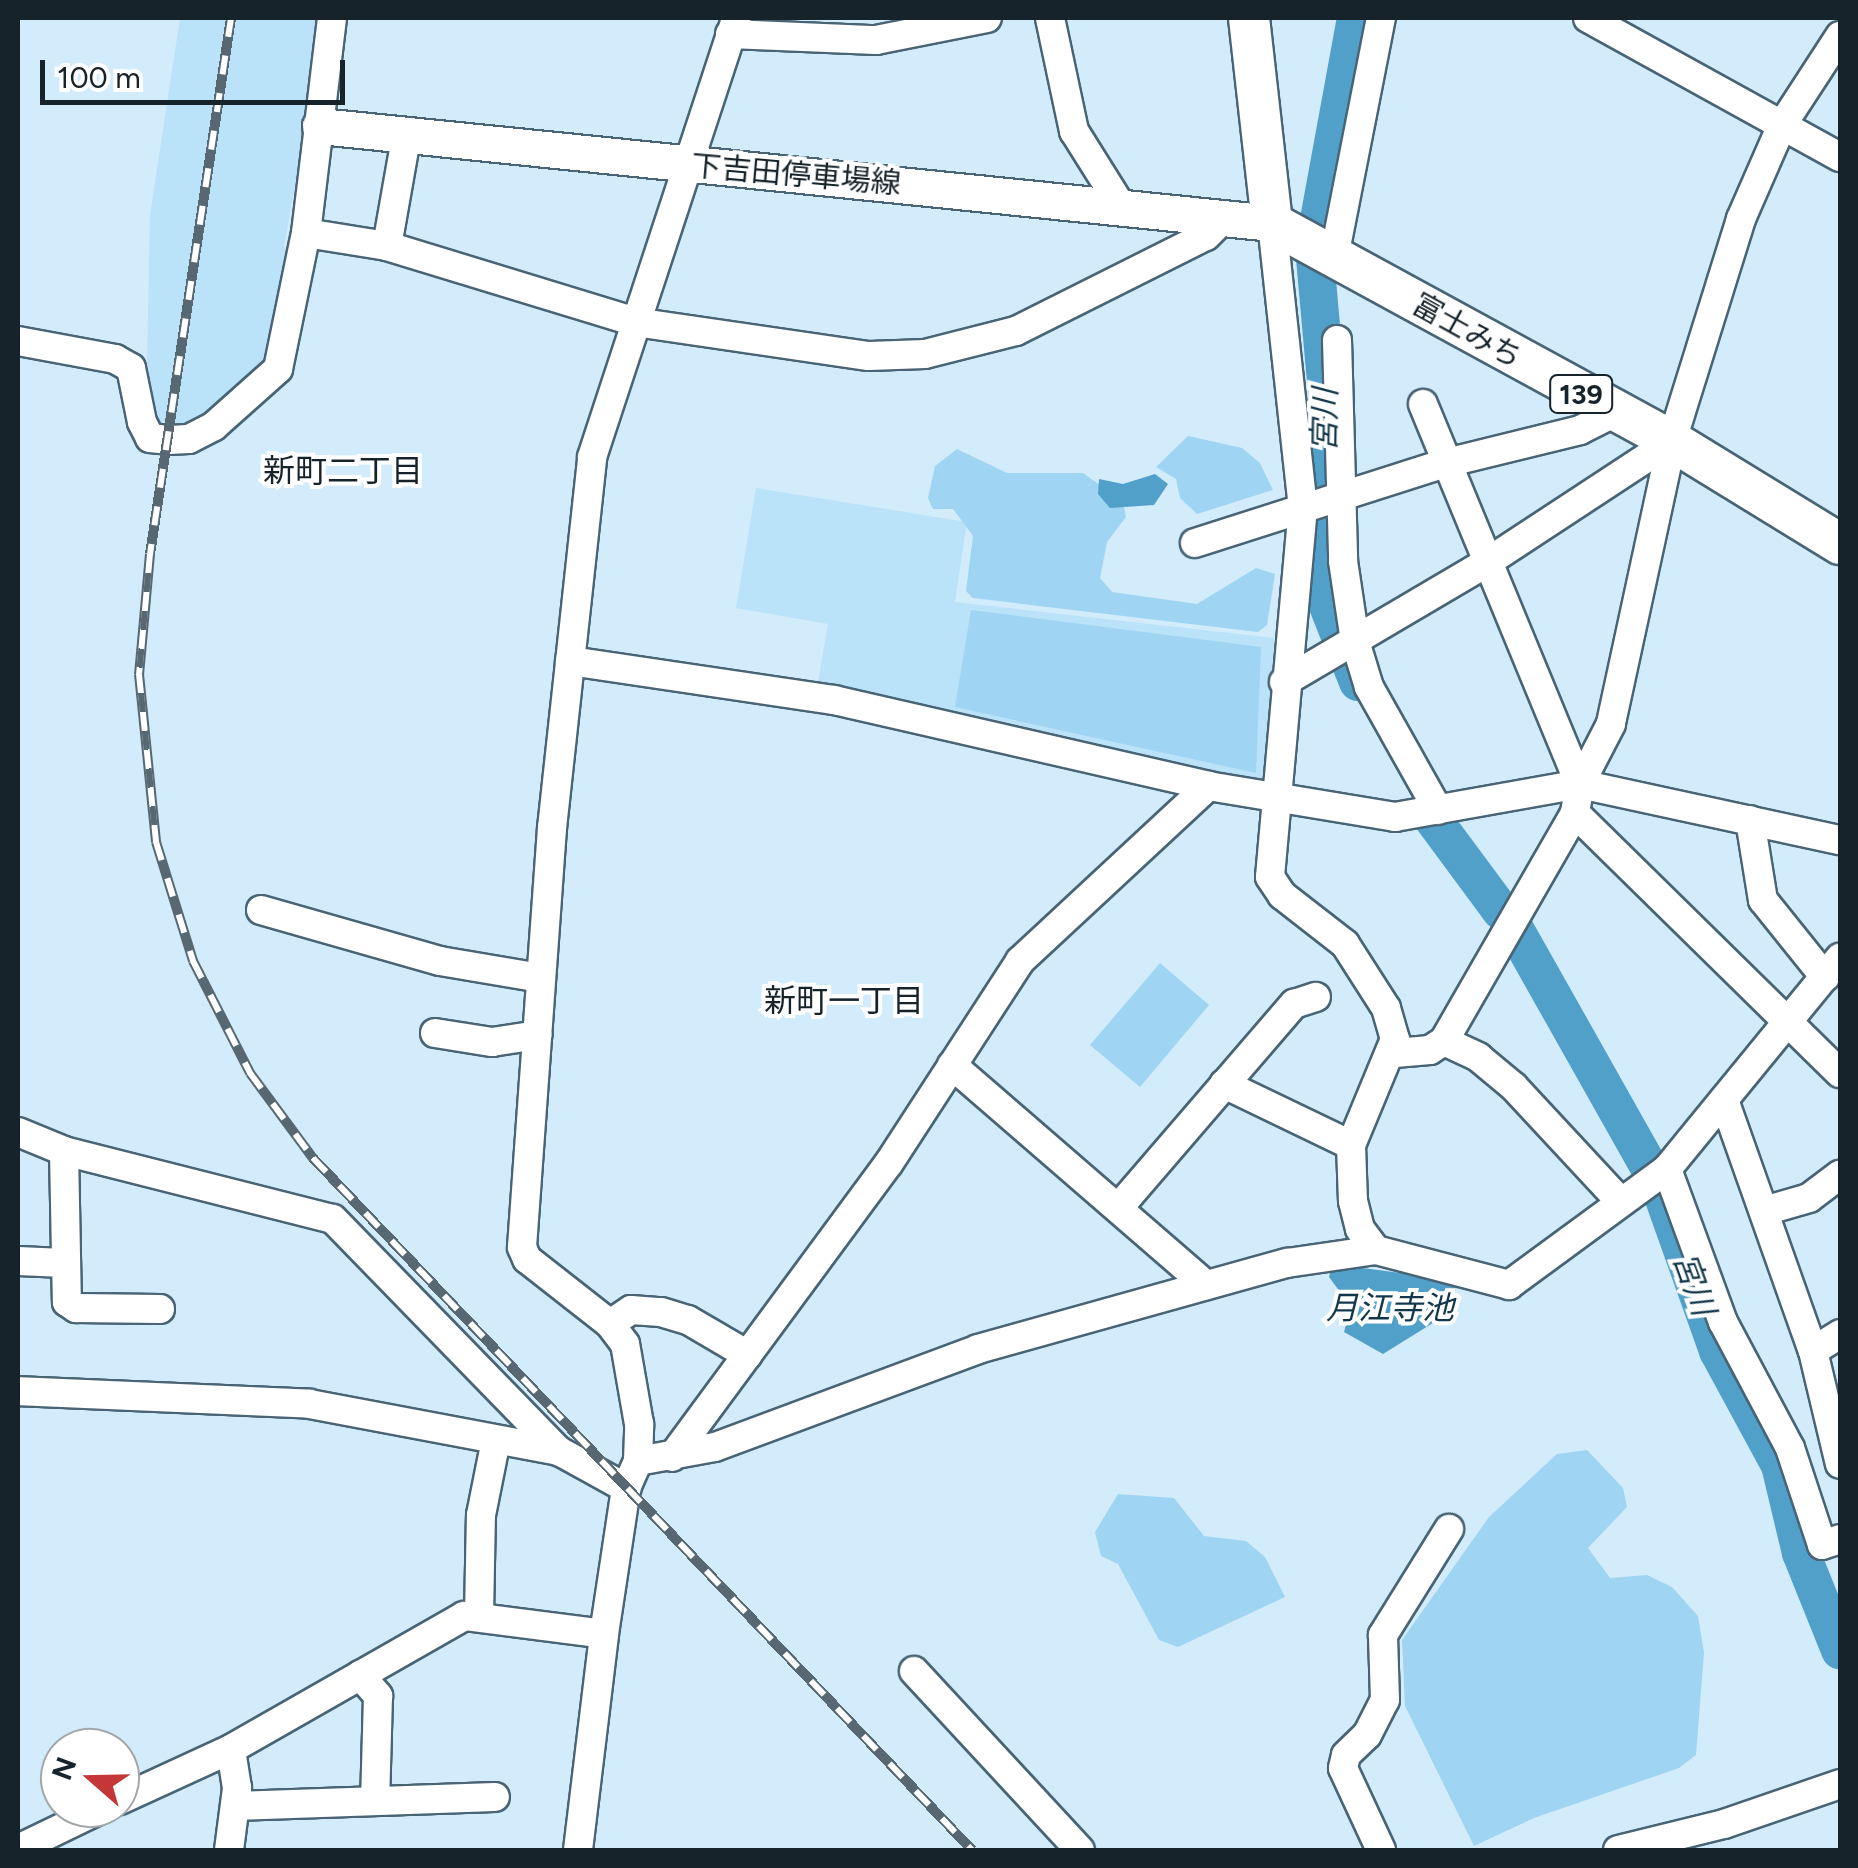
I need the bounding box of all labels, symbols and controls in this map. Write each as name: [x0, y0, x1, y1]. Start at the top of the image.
scale bar: [45, 40, 350, 102]
text: 100 m: [57, 59, 141, 96]
street label: 下吉田停車場線: [690, 148, 902, 202]
street label: 富士みち: [1406, 286, 1528, 376]
road number: 139: [1548, 371, 1614, 417]
water label: 宮川: [1305, 388, 1345, 452]
district label: 新町二丁目: [263, 452, 423, 490]
district label: 新町一丁目: [764, 982, 924, 1020]
water label: 宮川: [1665, 1247, 1723, 1321]
water label: 月江寺池: [1326, 1289, 1454, 1327]
north arrow: [40, 1728, 140, 1828]
text: N: [44, 1752, 83, 1784]

